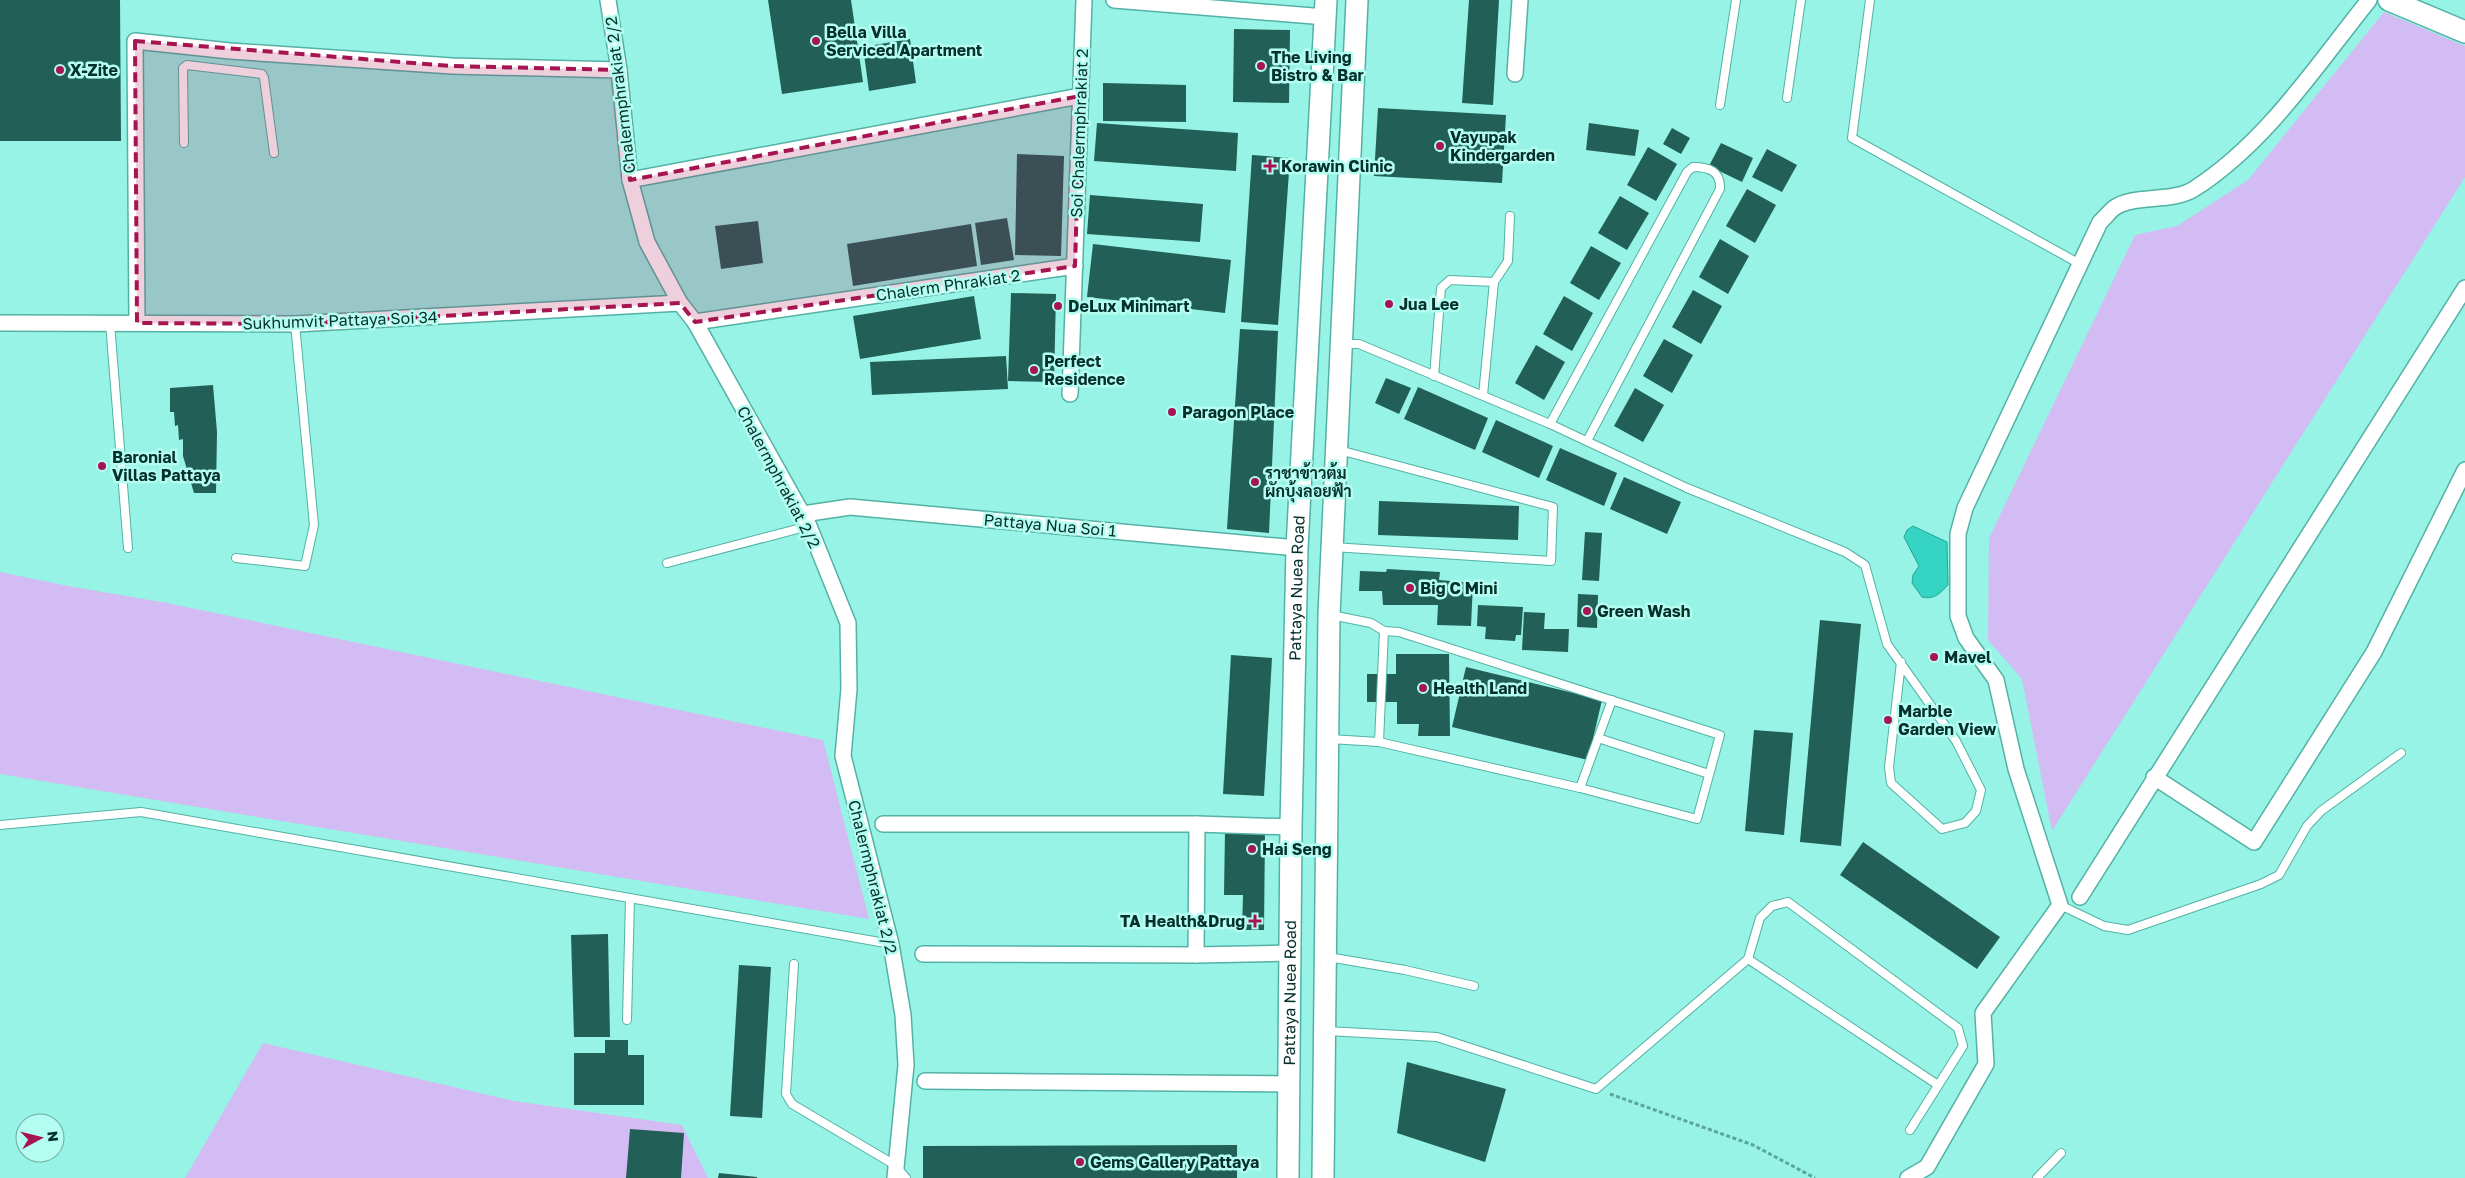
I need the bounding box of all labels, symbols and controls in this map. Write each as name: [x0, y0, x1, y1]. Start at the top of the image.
street label: Chalermphrakiat 2/2: [600, 15, 640, 175]
place label: Bella Villa Serviced Apartment: [826, 22, 982, 60]
marker: Bella Villa Serviced Apartment: [810, 35, 822, 47]
place label: The Living Bistro & Bar: [1271, 47, 1364, 85]
street label: Soi Chalermphrakiat 2: [1066, 48, 1092, 218]
place label: X-Zite: [70, 60, 118, 80]
marker: The Living Bistro & Bar: [1255, 60, 1267, 72]
marker: X-Zite: [54, 64, 66, 76]
place label: Vayupak Kindergarden: [1450, 127, 1555, 165]
marker: Vayupak Kindergarden: [1434, 140, 1446, 152]
place label: Korawin Clinic: [1281, 156, 1393, 176]
marker: Korawin Clinic: [1263, 159, 1277, 173]
street label: Chalerm Phrakiat 2: [874, 265, 1022, 305]
place label: Jua Lee: [1399, 294, 1459, 314]
place label: DeLux Minimart: [1068, 296, 1190, 316]
marker: Jua Lee: [1383, 298, 1395, 310]
marker: DeLux Minimart: [1052, 300, 1064, 312]
street label: Sukhumvit Pattaya Soi 34: [242, 307, 438, 333]
place label: Perfect Residence: [1044, 351, 1125, 389]
marker: Perfect Residence: [1028, 364, 1040, 376]
place label: Paragon Place: [1182, 402, 1294, 422]
street label: Chalermphrakiat 2/2: [733, 403, 825, 551]
marker: Paragon Place: [1166, 406, 1178, 418]
place label: Baronial Villas Pattaya: [112, 447, 220, 485]
marker: Baronial Villas Pattaya: [96, 460, 108, 472]
place label: ราชาข้าวต้ม ผักบุ้งลอยฟ้า: [1265, 462, 1352, 503]
marker: ราชาข้าวต้ม ผักบุ้งลอยฟ้า: [1249, 476, 1261, 488]
street label: Pattaya Nua Soi 1: [983, 509, 1117, 541]
street label: Pattaya Nuea Road: [1285, 515, 1309, 661]
place label: Big C Mini: [1420, 578, 1498, 598]
marker: Big C Mini: [1404, 582, 1416, 594]
place label: Green Wash: [1597, 601, 1690, 621]
marker: Green Wash: [1581, 605, 1593, 617]
place label: Mavel: [1944, 647, 1992, 667]
marker: Mavel: [1928, 651, 1940, 663]
place label: Health Land: [1433, 678, 1527, 698]
marker: Health Land: [1417, 682, 1429, 694]
place label: Marble Garden View: [1898, 701, 1997, 739]
marker: Marble Garden View: [1882, 714, 1894, 726]
street label: Chalermphrakiat 2/2: [844, 798, 902, 956]
place label: Hai Seng: [1262, 839, 1332, 859]
marker: Hai Seng: [1246, 843, 1258, 855]
place label: TA Health&Drug: [1120, 911, 1245, 931]
marker: TA Health&Drug: [1249, 915, 1261, 927]
street label: Pattaya Nuea Road: [1279, 920, 1300, 1066]
north arrow: [15, 1113, 65, 1163]
text: N: [44, 1130, 62, 1143]
place label: Gems Gallery Pattaya: [1090, 1152, 1259, 1172]
marker: Gems Gallery Pattaya: [1074, 1156, 1086, 1168]

